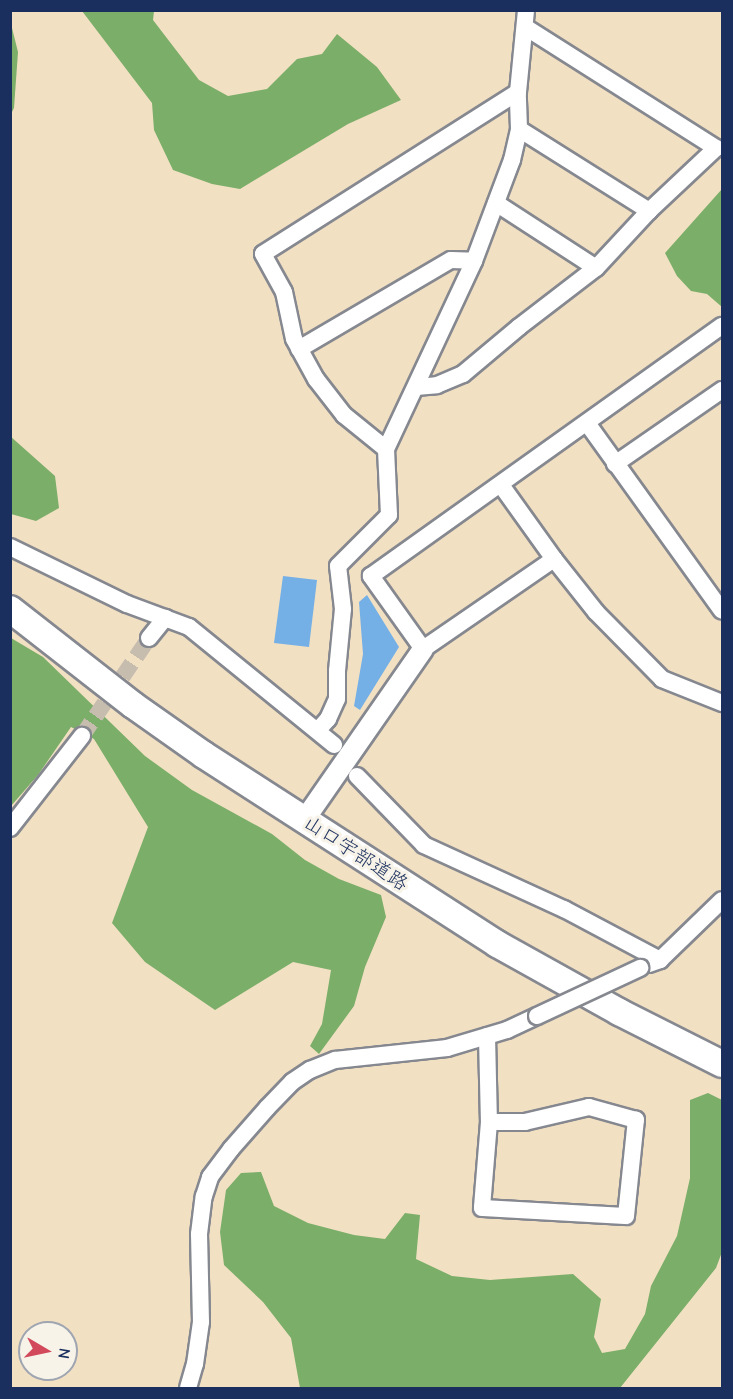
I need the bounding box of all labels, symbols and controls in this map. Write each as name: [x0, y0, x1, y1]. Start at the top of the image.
street label: 山口宇部道路: [299, 810, 413, 896]
north arrow: [18, 1321, 78, 1381]
text: N: [54, 1347, 74, 1360]

